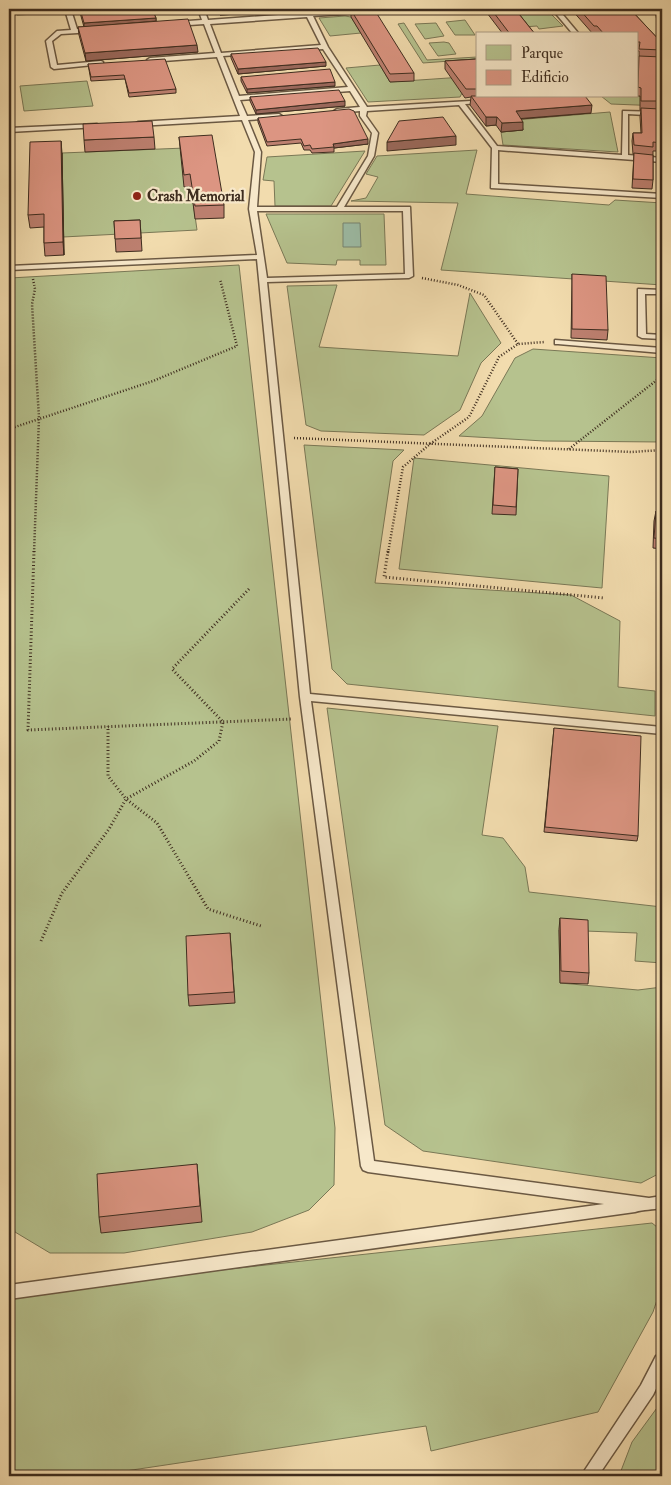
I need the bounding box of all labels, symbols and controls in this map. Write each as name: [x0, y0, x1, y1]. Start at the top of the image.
legend: [476, 32, 638, 98]
text: Parque: [521, 44, 563, 63]
text: Edificio: [521, 68, 569, 87]
place label: Crash Memorial: [147, 187, 245, 206]
marker: Crash Memorial: [131, 190, 143, 202]

